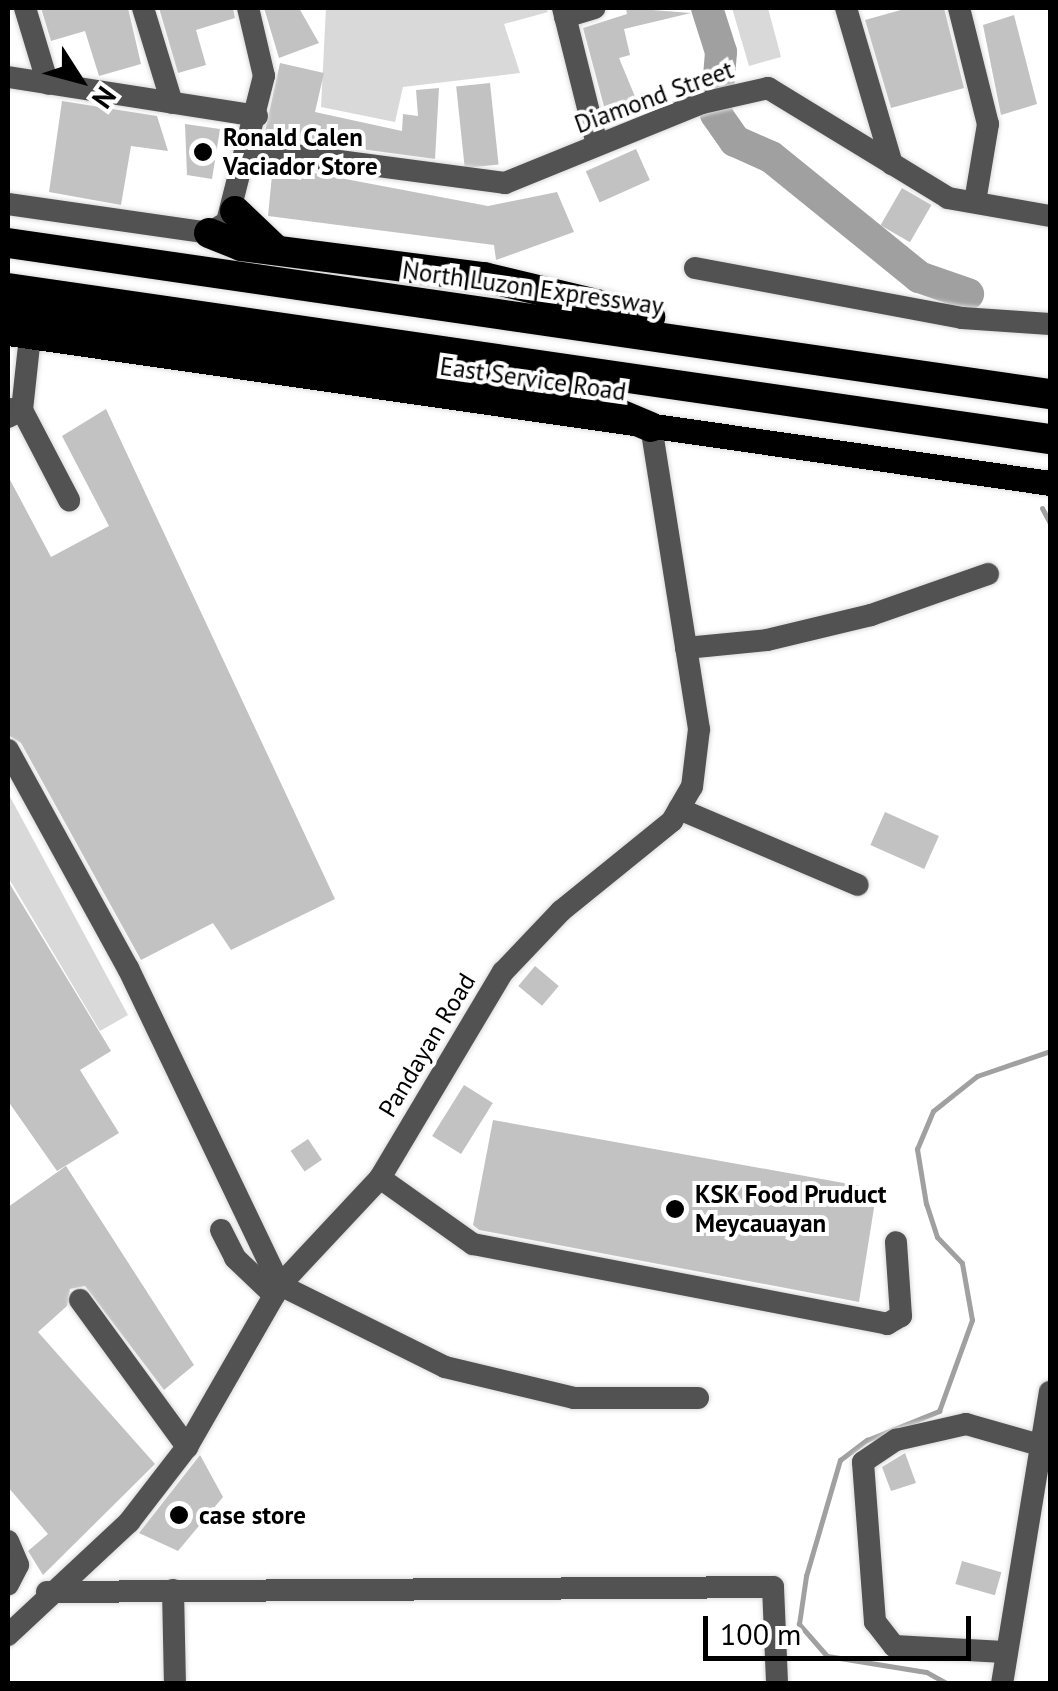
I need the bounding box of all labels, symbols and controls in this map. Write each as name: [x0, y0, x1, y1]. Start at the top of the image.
north arrow: [30, 30, 130, 130]
street label: Diamond Street: [570, 54, 738, 140]
text: N: [84, 80, 125, 116]
place label: Ronald Calen Vaciador Store: [223, 123, 378, 182]
marker: Ronald Calen Vaciador Store: [192, 141, 214, 163]
street label: North Luzon Expressway: [401, 255, 665, 321]
street label: East Service Road: [438, 351, 628, 407]
street label: Pandayan Road: [372, 968, 482, 1122]
place label: KSK Food Pruduct Meycauayan: [695, 1180, 887, 1239]
marker: KSK Food Pruduct Meycauayan: [664, 1198, 686, 1220]
place label: case store: [199, 1500, 306, 1530]
marker: case store: [168, 1504, 190, 1526]
scale bar: [708, 1596, 976, 1658]
text: 100 m: [720, 1614, 801, 1653]

